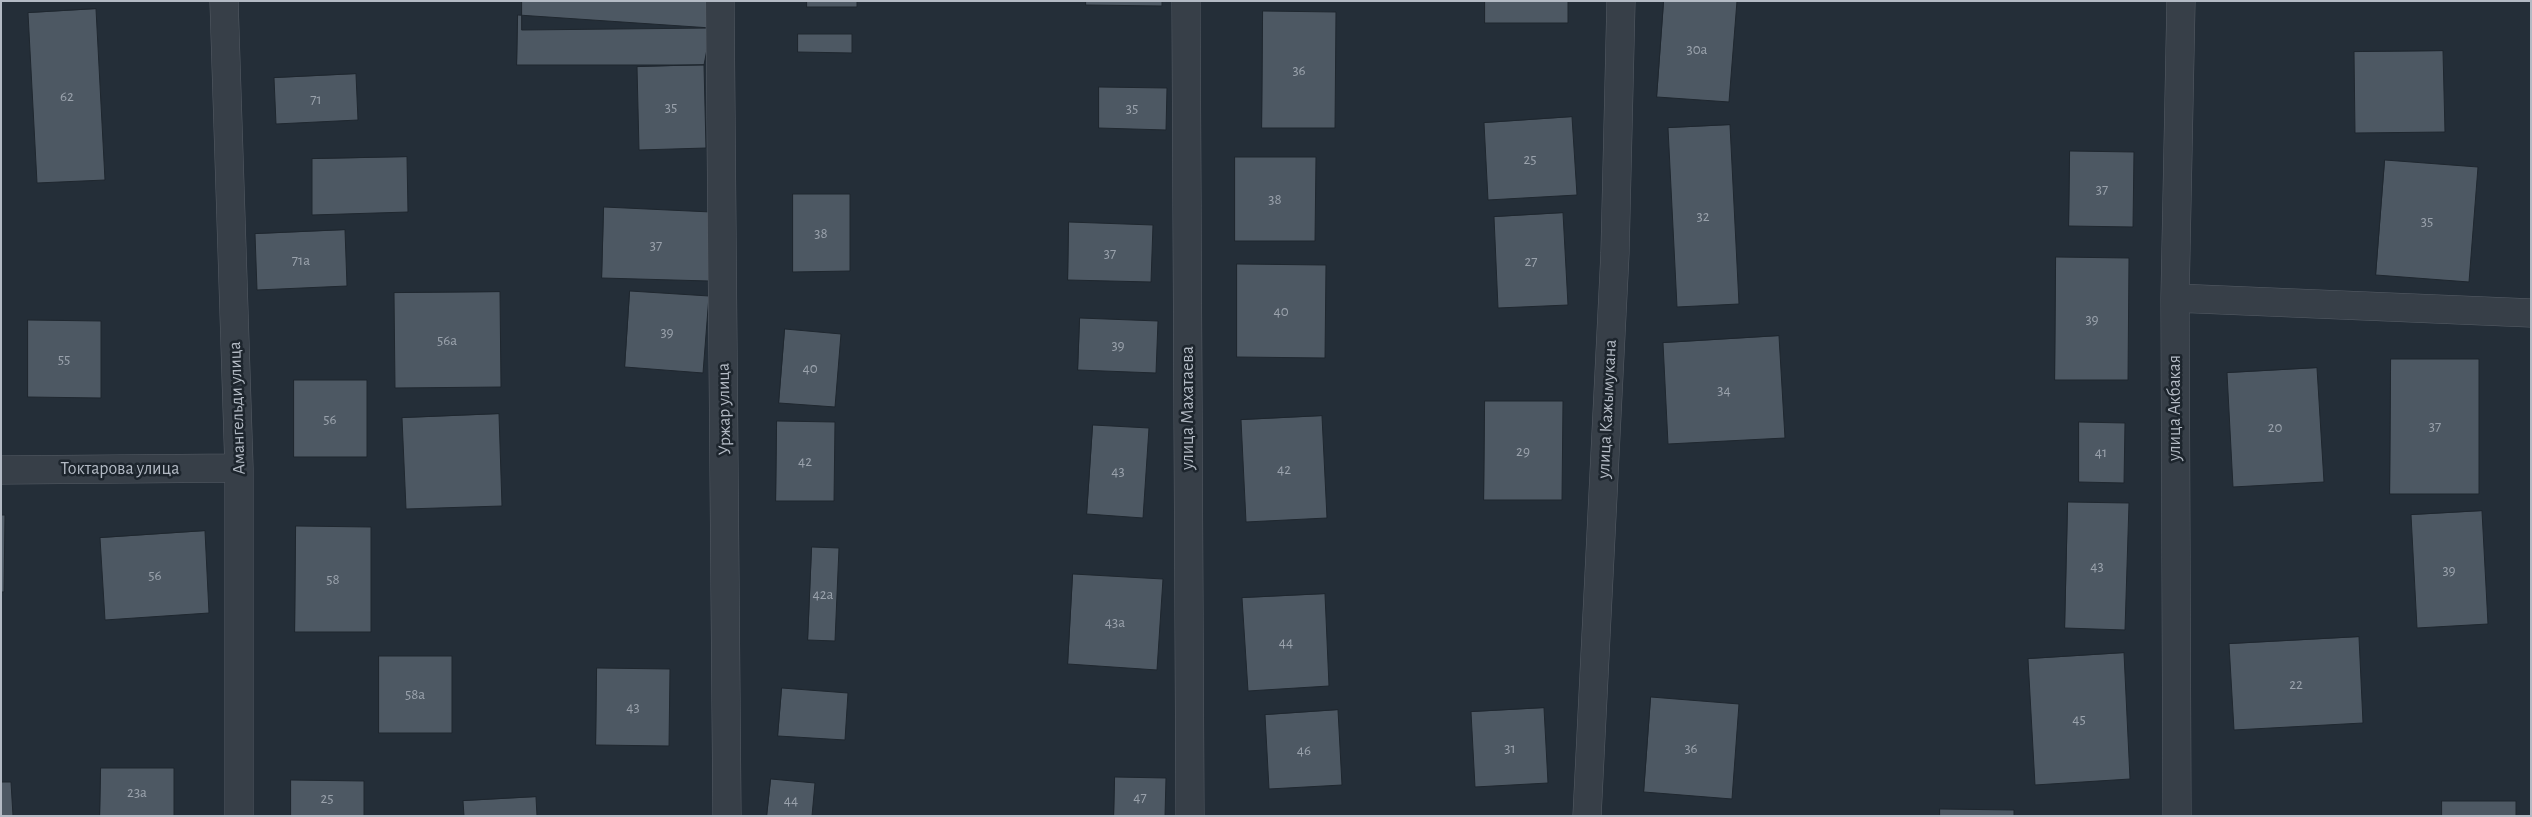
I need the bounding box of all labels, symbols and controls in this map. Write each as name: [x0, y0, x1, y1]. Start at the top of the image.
house number: 30а: [1687, 40, 1707, 58]
house number: 36: [1292, 61, 1306, 79]
house number: 62: [60, 87, 74, 105]
house number: 71: [310, 90, 322, 108]
house number: 35: [665, 98, 677, 116]
house number: 35: [1126, 99, 1138, 117]
house number: 25: [1523, 150, 1537, 168]
house number: 37: [2096, 180, 2108, 198]
house number: 38: [1268, 190, 1282, 208]
house number: 32: [1696, 207, 1710, 225]
house number: 35: [2421, 212, 2433, 230]
house number: 38: [814, 224, 828, 242]
house number: 37: [650, 236, 662, 254]
house number: 37: [1104, 244, 1116, 262]
house number: 71а: [292, 251, 310, 269]
house number: 27: [1524, 252, 1538, 270]
house number: 40: [1273, 302, 1289, 320]
house number: 39: [2085, 310, 2099, 328]
house number: 39: [660, 323, 674, 341]
house number: 56а: [437, 331, 457, 349]
house number: 39: [1111, 336, 1125, 354]
street label: улица Кажымукана: [1593, 339, 1621, 479]
street label: Амангельди улица: [224, 341, 250, 475]
street label: улица Махатаева: [1177, 346, 1199, 470]
house number: 55: [58, 350, 70, 368]
street label: улица Акбакая: [2164, 355, 2186, 461]
house number: 40: [802, 359, 818, 377]
street label: Уржар улица: [712, 363, 736, 455]
house number: 34: [1717, 381, 1731, 399]
house number: 56: [323, 410, 337, 428]
house number: 37: [2429, 417, 2441, 435]
house number: 20: [2268, 418, 2282, 436]
house number: 29: [1516, 442, 1530, 460]
house number: 41: [2095, 443, 2107, 461]
house number: 42: [798, 452, 812, 470]
street label: Токтарова улица: [61, 458, 179, 480]
house number: 42: [1277, 460, 1291, 478]
house number: 43: [1111, 462, 1125, 480]
house number: 43: [2090, 557, 2104, 575]
house number: 39: [2442, 561, 2456, 579]
house number: 56: [148, 566, 162, 584]
house number: 58: [326, 570, 340, 588]
house number: 42а: [813, 585, 833, 603]
house number: 43а: [1105, 613, 1125, 631]
house number: 44: [1279, 633, 1293, 651]
house number: 22: [2289, 675, 2303, 693]
house number: 58а: [405, 685, 425, 703]
house number: 43: [626, 698, 640, 716]
house number: 45: [2072, 710, 2086, 728]
house number: 31: [1504, 739, 1516, 757]
house number: 36: [1684, 739, 1698, 757]
house number: 46: [1297, 741, 1311, 759]
house number: 23а: [127, 783, 147, 801]
house number: 47: [1133, 788, 1147, 806]
house number: 25: [320, 789, 334, 807]
house number: 44: [784, 791, 798, 809]

